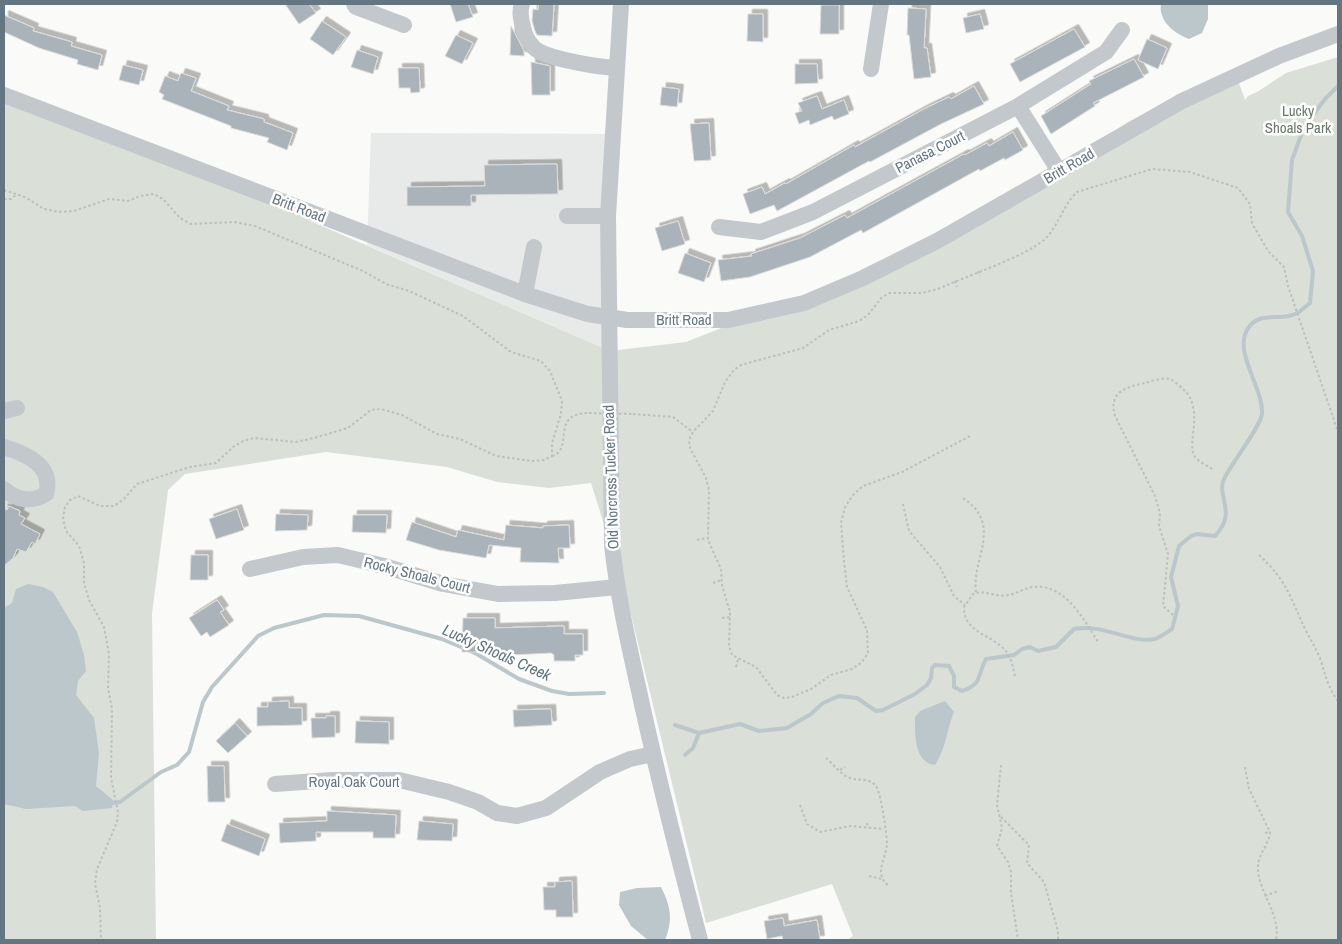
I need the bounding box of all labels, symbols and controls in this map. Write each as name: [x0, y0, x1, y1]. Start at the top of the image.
park label: Lucky Shoals Park: [1265, 100, 1332, 138]
street label: Panasa Court: [891, 125, 969, 178]
street label: Britt Road: [1040, 143, 1098, 189]
street label: Britt Road: [270, 188, 329, 227]
street label: Britt Road: [656, 309, 712, 330]
street label: Old Norcross Tucker Road: [597, 405, 624, 550]
street label: Rocky Shoals Court: [362, 551, 473, 598]
water label: Lucky Shoals Creek: [439, 618, 555, 686]
street label: Royal Oak Court: [309, 771, 400, 792]

